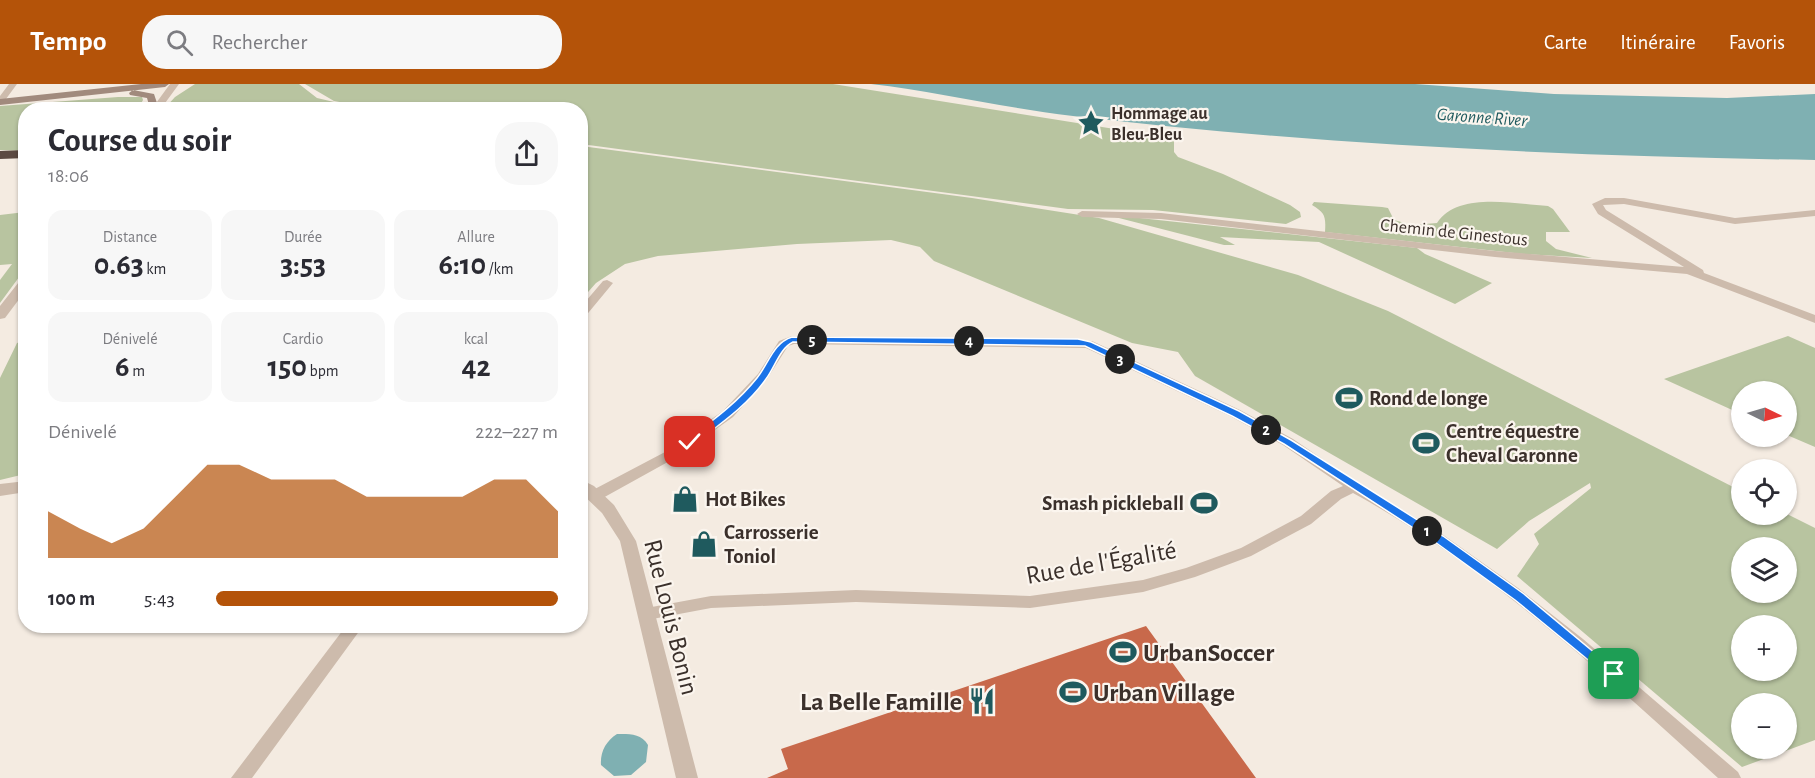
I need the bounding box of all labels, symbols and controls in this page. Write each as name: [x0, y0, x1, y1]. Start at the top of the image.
search box: [142, 15, 562, 69]
icon: search: [163, 26, 196, 59]
text: Tempo: [30, 28, 106, 56]
text: Rechercher: [211, 31, 307, 53]
text: Carte: [1544, 32, 1587, 53]
text: Itinéraire: [1620, 32, 1696, 53]
text: Favoris: [1729, 32, 1785, 53]
place label: Hommage au Bleu-Bleu: [1111, 105, 1208, 144]
water label: Garonne River: [1436, 106, 1529, 130]
place icon: Hommage au Bleu-Bleu: [1076, 108, 1106, 138]
button: share: [495, 122, 558, 185]
text: Course du soir: [48, 125, 231, 158]
text: 18:06: [48, 166, 89, 186]
street label: Chemin de Ginestous: [1379, 216, 1529, 250]
text: Distance: [103, 229, 157, 245]
text: Durée: [284, 229, 322, 245]
text: Allure: [457, 229, 495, 245]
text: 0.63: [94, 250, 144, 280]
text: 3:53: [280, 250, 326, 280]
text: 6:10: [438, 250, 486, 280]
text: km: [144, 261, 166, 277]
text: /km: [486, 261, 514, 277]
pin: 5: [797, 325, 827, 355]
pin: 4: [954, 326, 984, 356]
text: Dénivelé: [102, 331, 158, 347]
text: Cardio: [283, 331, 323, 347]
text: kcal: [464, 331, 488, 347]
text: 5: [809, 332, 815, 348]
text: 4: [965, 333, 973, 349]
pin: 3: [1105, 344, 1135, 374]
text: 3: [1117, 351, 1123, 367]
text: 6: [115, 352, 130, 382]
text: 150: [267, 352, 307, 382]
text: 42: [461, 352, 491, 382]
text: m: [130, 363, 145, 379]
text: bpm: [307, 363, 339, 379]
north arrow: [1731, 381, 1797, 447]
map controls: [1731, 381, 1797, 759]
sports icon: Rond de longe: [1334, 383, 1364, 413]
place label: Rond de longe: [1369, 388, 1488, 409]
pin: 2: [1251, 415, 1281, 445]
pin: [664, 416, 715, 467]
place label: Centre équestre Cheval Garonne: [1446, 421, 1579, 466]
text: Dénivelé: [48, 422, 117, 442]
text: 222–227 m: [475, 422, 558, 442]
text: 2: [1262, 422, 1270, 438]
icon: check: [673, 425, 706, 458]
sports icon: Centre équestre Cheval Garonne: [1411, 428, 1441, 458]
button: locate: [1731, 459, 1797, 525]
shop icon: Hot Bikes: [670, 484, 700, 514]
sports icon: Smash pickleball: [1189, 488, 1219, 518]
place label: Hot Bikes: [705, 489, 786, 510]
place label: Smash pickleball: [1042, 493, 1184, 514]
pin: 1: [1412, 516, 1442, 546]
place label: Carrosserie Toniol: [724, 522, 819, 567]
text: 1: [1424, 523, 1430, 539]
shop icon: Carrosserie Toniol: [689, 529, 719, 559]
street label: Rue de l'Égalité: [1024, 535, 1178, 589]
street label: Rue Louis Bonin: [639, 537, 703, 698]
button: layers: [1731, 537, 1797, 603]
text: 100 m: [48, 589, 95, 609]
text: 5:43: [144, 589, 175, 609]
button: +: [1731, 615, 1797, 681]
sports icon: UrbanSoccer: [1108, 637, 1138, 667]
place label: UrbanSoccer: [1143, 640, 1274, 666]
pin: [1588, 648, 1639, 699]
icon: arrive: [1597, 657, 1630, 690]
sports icon: Urban Village: [1058, 677, 1088, 707]
place label: Urban Village: [1093, 680, 1235, 706]
restaurant icon: La Belle Famille: [967, 686, 997, 716]
place label: La Belle Famille: [800, 689, 962, 715]
button: −: [1731, 693, 1797, 759]

